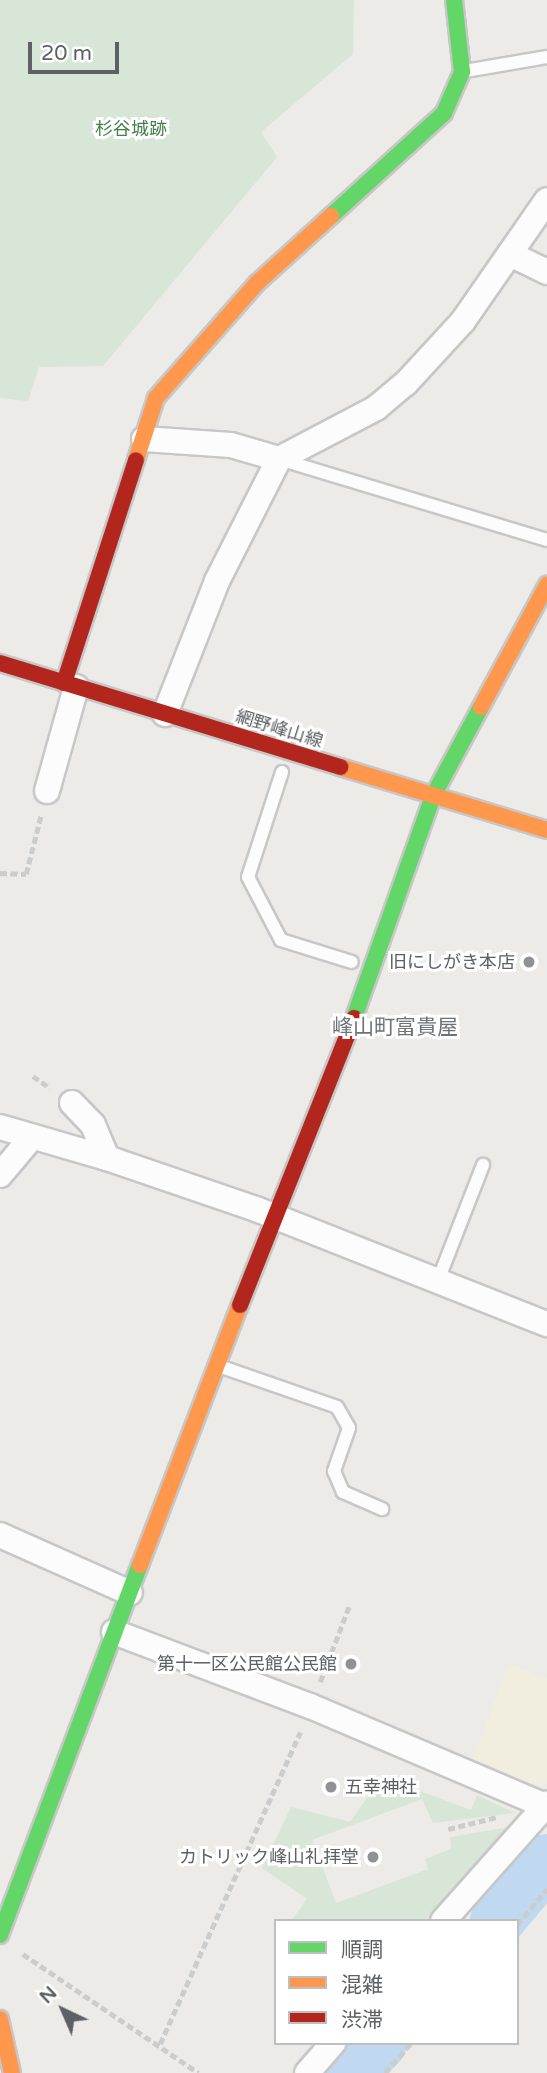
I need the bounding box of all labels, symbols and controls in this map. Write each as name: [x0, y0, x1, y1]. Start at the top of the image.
scale bar: [32, 28, 122, 72]
text: 20 m: [41, 41, 92, 66]
park label: 杉谷城跡: [95, 118, 167, 140]
street label: 網野峰山線: [233, 706, 325, 752]
place label: 旧にしがき本店: [389, 951, 515, 973]
marker: 旧にしがき本店: [521, 954, 537, 970]
district label: 峰山町富貴屋: [332, 1015, 458, 1041]
place label: 第十一区公民館公民館: [157, 1653, 337, 1675]
marker: 第十一区公民館公民館: [343, 1656, 359, 1672]
place label: 五幸神社: [345, 1776, 417, 1798]
marker: 五幸神社: [323, 1779, 339, 1795]
place label: カトリック峰山礼拝堂: [179, 1846, 359, 1868]
marker: カトリック峰山礼拝堂: [365, 1849, 381, 1865]
legend: [274, 1919, 519, 2045]
text: 順調: [341, 1938, 383, 1963]
text: 混雑: [341, 1973, 383, 1998]
north arrow: [28, 1975, 98, 2045]
text: N: [35, 1982, 62, 2008]
text: 渋滞: [341, 2008, 383, 2033]

